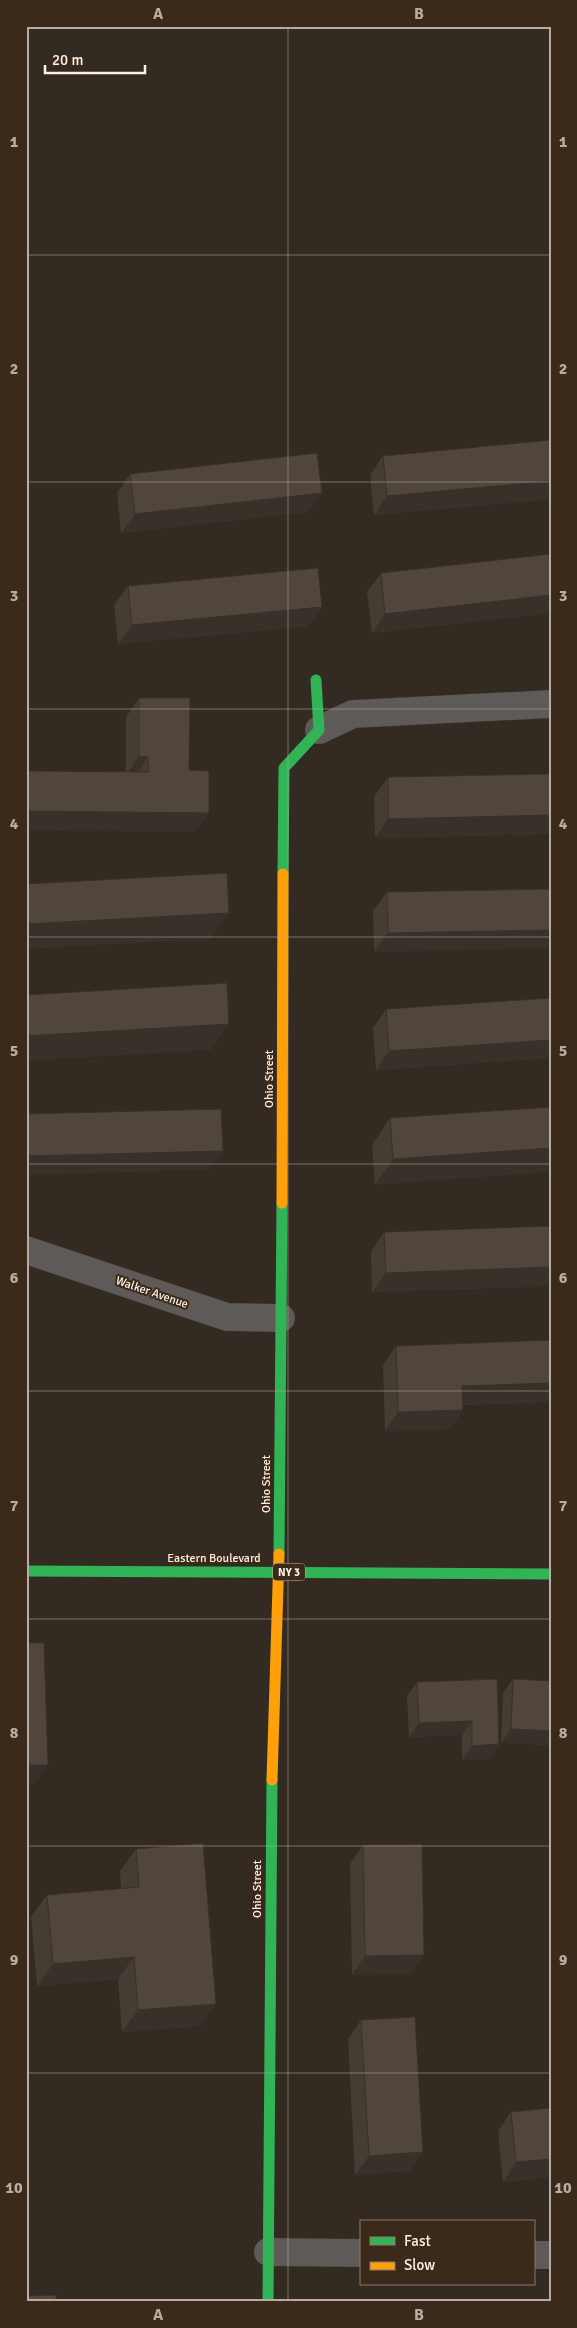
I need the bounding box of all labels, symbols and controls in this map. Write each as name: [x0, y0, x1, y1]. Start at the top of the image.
text: A: [153, 4, 164, 24]
text: B: [414, 4, 424, 24]
scale bar: [45, 42, 145, 74]
text: 20 m: [52, 51, 83, 69]
text: 1: [10, 132, 19, 152]
text: 1: [559, 132, 568, 152]
text: 2: [10, 359, 18, 379]
text: 2: [559, 359, 567, 379]
text: 3: [10, 586, 18, 606]
text: 3: [559, 586, 567, 606]
text: 4: [10, 814, 19, 834]
text: 4: [559, 814, 568, 834]
text: 5: [10, 1041, 18, 1061]
text: 5: [559, 1041, 567, 1061]
street label: Ohio Street: [262, 1050, 277, 1108]
text: 6: [10, 1268, 19, 1288]
text: 6: [559, 1268, 568, 1288]
street label: Walker Avenue: [114, 1273, 190, 1312]
street label: Ohio Street: [259, 1455, 274, 1513]
text: 7: [10, 1496, 19, 1516]
text: 7: [559, 1496, 568, 1516]
street label: Eastern Boulevard: [167, 1551, 261, 1566]
road number: NY 3: [273, 1564, 305, 1580]
text: 8: [10, 1723, 19, 1743]
text: 8: [559, 1723, 568, 1743]
street label: Ohio Street: [250, 1860, 265, 1918]
text: 9: [10, 1950, 19, 1970]
text: 9: [559, 1950, 568, 1970]
text: 10: [5, 2178, 23, 2198]
text: 10: [554, 2178, 572, 2198]
legend: [360, 2220, 534, 2286]
text: Fast: [404, 2232, 431, 2250]
text: Slow: [404, 2256, 435, 2274]
text: A: [153, 2305, 164, 2325]
text: B: [414, 2305, 424, 2325]

